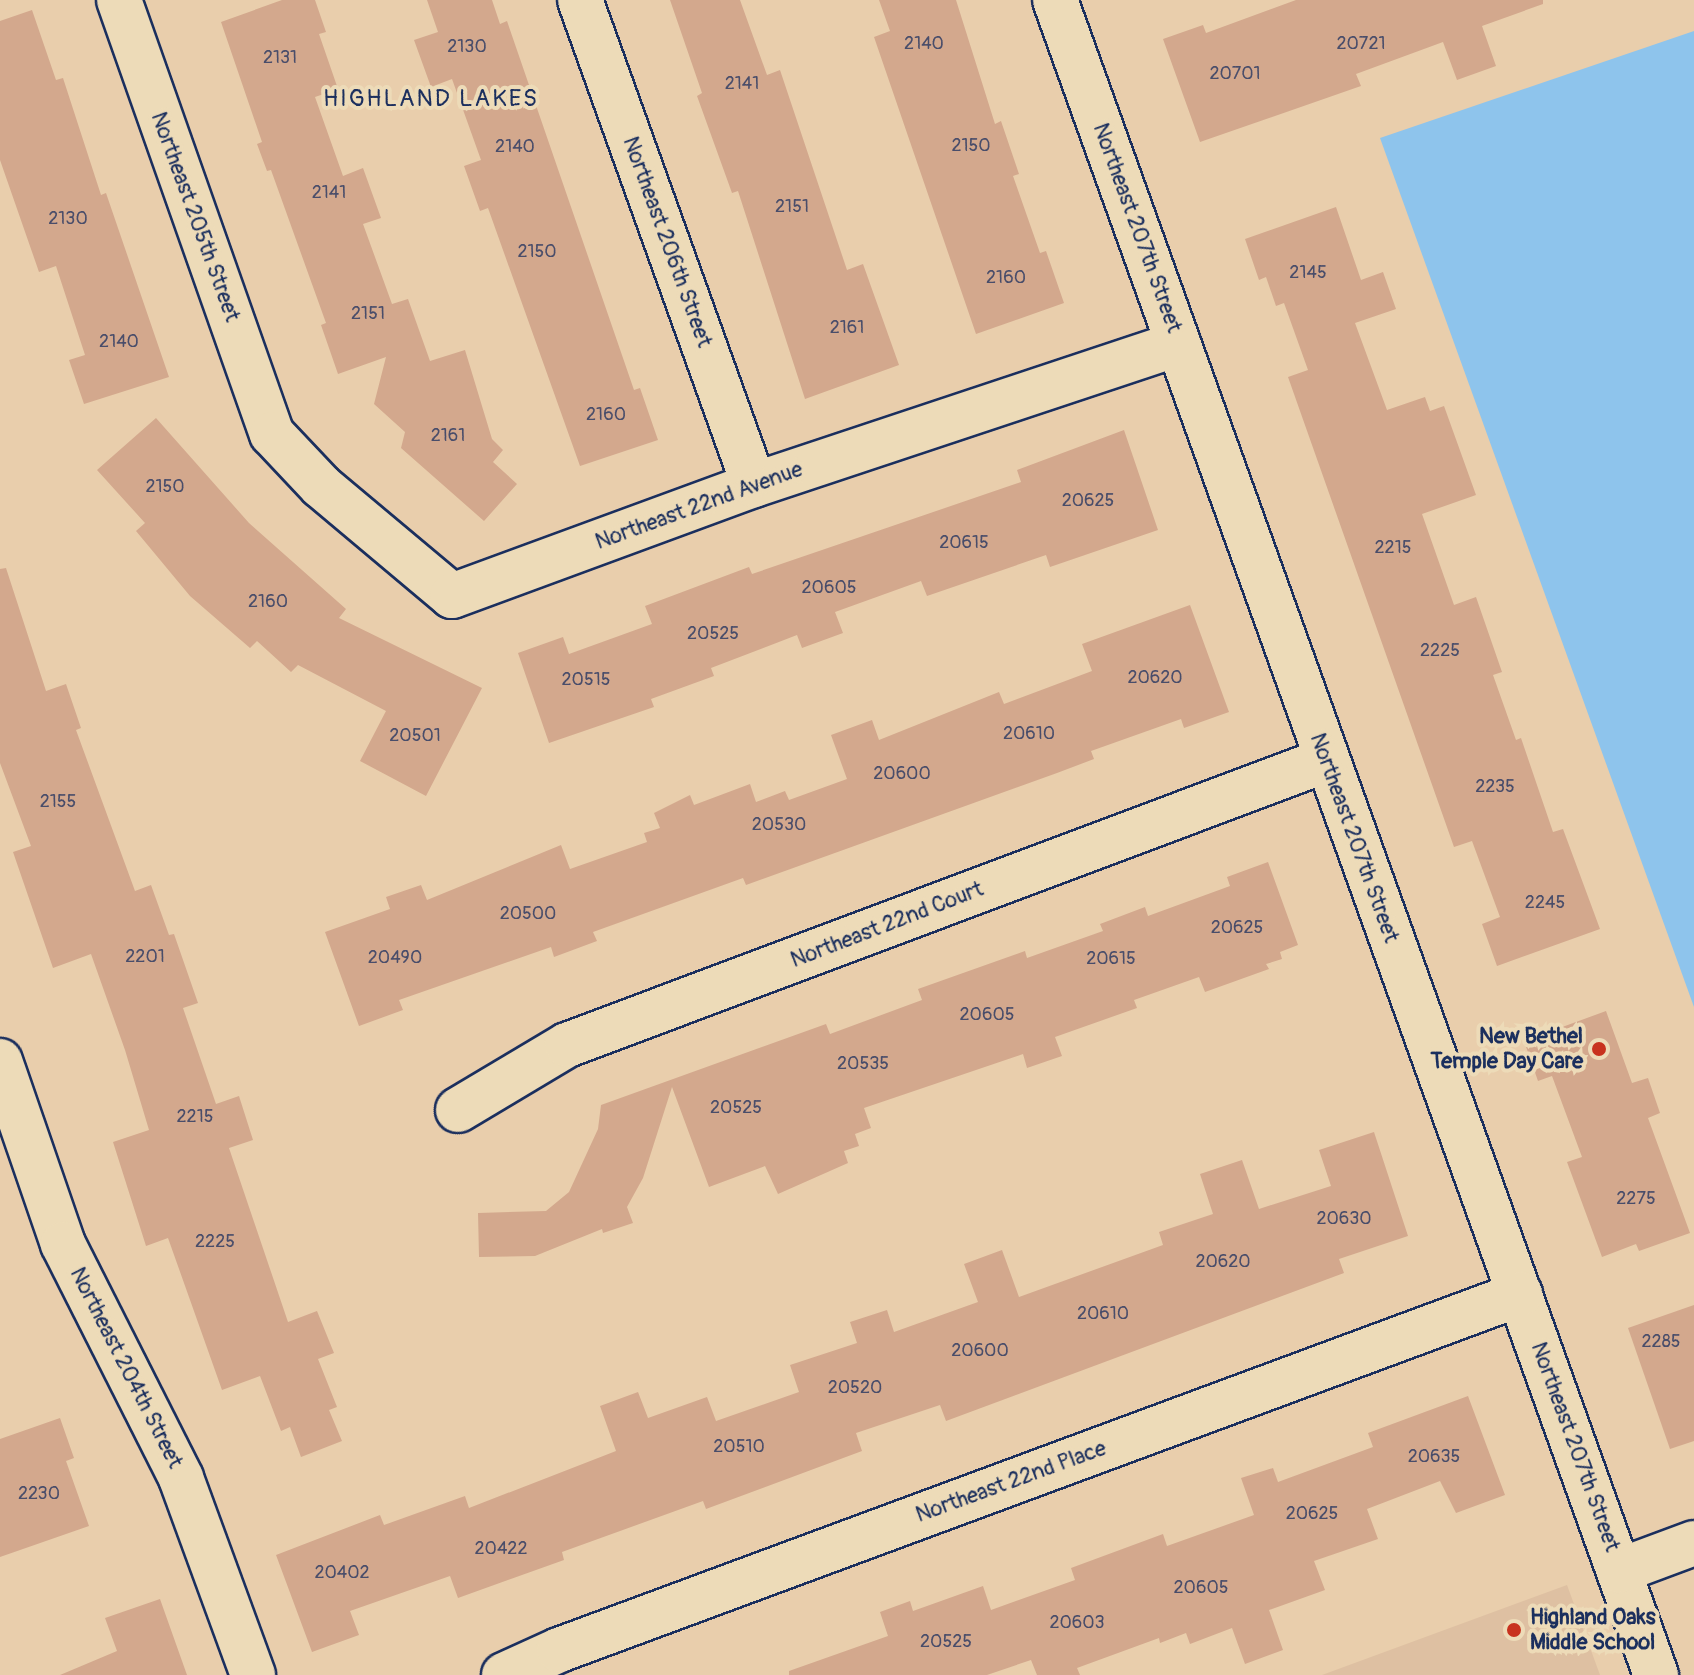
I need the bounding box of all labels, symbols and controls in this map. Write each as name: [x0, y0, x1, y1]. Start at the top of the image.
house number: 2140: [904, 33, 944, 55]
house number: 20721: [1337, 33, 1385, 55]
house number: 2130: [447, 36, 487, 58]
house number: 2131: [263, 47, 297, 69]
house number: 20701: [1209, 63, 1261, 85]
house number: 2141: [725, 73, 759, 95]
district label: HIGHLAND LAKES: [323, 85, 539, 113]
street label: Northeast 205th Street: [145, 109, 245, 325]
street label: Northeast 207th Street: [1087, 120, 1187, 336]
street label: Northeast 206th Street: [617, 133, 717, 351]
house number: 2150: [951, 135, 991, 157]
house number: 2140: [495, 136, 535, 158]
house number: 2141: [312, 182, 346, 204]
house number: 2151: [775, 196, 809, 218]
house number: 2130: [48, 208, 88, 230]
house number: 2150: [517, 241, 557, 263]
house number: 2145: [1289, 262, 1327, 284]
house number: 2160: [986, 267, 1026, 289]
house number: 2151: [351, 303, 385, 325]
house number: 2161: [830, 317, 864, 339]
house number: 2140: [99, 331, 139, 353]
house number: 2160: [586, 404, 626, 426]
house number: 2161: [431, 425, 465, 447]
street label: Northeast 22nd Avenue: [592, 456, 806, 556]
house number: 2150: [145, 476, 185, 498]
house number: 20625: [1062, 490, 1114, 512]
house number: 20615: [939, 532, 989, 554]
house number: 2215: [1375, 537, 1411, 559]
house number: 20605: [802, 577, 856, 599]
house number: 2160: [248, 591, 288, 613]
house number: 20525: [687, 623, 739, 645]
house number: 2225: [1420, 640, 1460, 662]
house number: 20620: [1127, 667, 1183, 689]
house number: 20515: [562, 669, 610, 691]
house number: 20610: [1003, 723, 1055, 745]
house number: 20501: [389, 725, 441, 747]
street label: Northeast 207th Street: [1304, 730, 1404, 946]
house number: 20600: [873, 763, 931, 785]
house number: 2235: [1475, 776, 1515, 798]
house number: 2155: [40, 791, 76, 813]
house number: 20530: [752, 814, 806, 836]
street label: Northeast 22nd Court: [787, 876, 987, 974]
house number: 2245: [1525, 892, 1565, 914]
house number: 20500: [500, 903, 556, 925]
house number: 20625: [1211, 917, 1263, 939]
house number: 2201: [125, 946, 165, 968]
house number: 20490: [368, 947, 422, 969]
house number: 20615: [1086, 948, 1136, 970]
house number: 20605: [960, 1004, 1014, 1026]
place label: New Bethel Temple Day Care: [1430, 1023, 1583, 1074]
marker: New Bethel Temple Day Care: [1590, 1040, 1608, 1058]
house number: 20535: [837, 1053, 889, 1075]
house number: 20525: [710, 1097, 762, 1119]
house number: 2215: [177, 1106, 213, 1128]
house number: 2275: [1616, 1188, 1656, 1210]
house number: 20630: [1316, 1208, 1372, 1230]
house number: 2225: [195, 1231, 235, 1253]
house number: 20620: [1195, 1251, 1251, 1273]
street label: Northeast 204th Street: [64, 1263, 188, 1473]
house number: 20610: [1077, 1303, 1129, 1325]
house number: 2285: [1642, 1331, 1680, 1353]
street label: Northeast 207th Street: [1525, 1339, 1625, 1555]
house number: 20600: [951, 1340, 1009, 1362]
house number: 20520: [828, 1377, 882, 1399]
street label: Northeast 22nd Place: [912, 1435, 1110, 1529]
house number: 20510: [713, 1436, 765, 1458]
house number: 20635: [1408, 1446, 1460, 1468]
house number: 2230: [18, 1483, 60, 1505]
house number: 20625: [1286, 1503, 1338, 1525]
house number: 20422: [475, 1538, 527, 1560]
house number: 20402: [314, 1562, 370, 1584]
house number: 20605: [1174, 1577, 1228, 1599]
place label: Highland Oaks Middle School: [1530, 1604, 1655, 1656]
house number: 20603: [1049, 1612, 1105, 1634]
marker: Highland Oaks Middle School: [1505, 1621, 1523, 1639]
house number: 20525: [920, 1631, 972, 1653]

